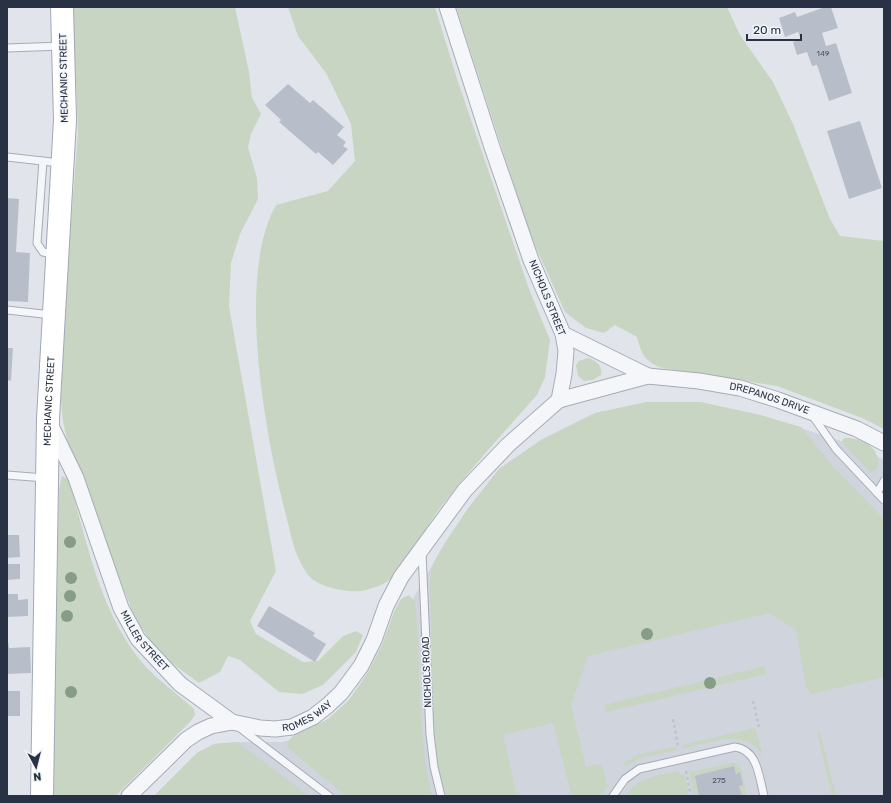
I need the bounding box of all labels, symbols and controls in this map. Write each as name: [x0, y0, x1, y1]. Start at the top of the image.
scale bar: [747, 16, 801, 42]
text: 20 m: [753, 23, 781, 37]
street label: MECHANIC STREET: [57, 33, 71, 123]
house number: 149: [816, 49, 830, 58]
street label: NICHOLS STREET: [526, 258, 568, 338]
street label: MECHANIC STREET: [42, 356, 58, 446]
street label: DREPANOS DRIVE: [728, 380, 811, 417]
street label: MILLER STREET: [118, 608, 171, 674]
street label: NICHOLS ROAD: [420, 636, 434, 708]
street label: ROMES WAY: [282, 698, 335, 734]
north arrow: [16, 747, 56, 787]
text: N: [32, 769, 42, 783]
house number: 275: [712, 776, 726, 785]

